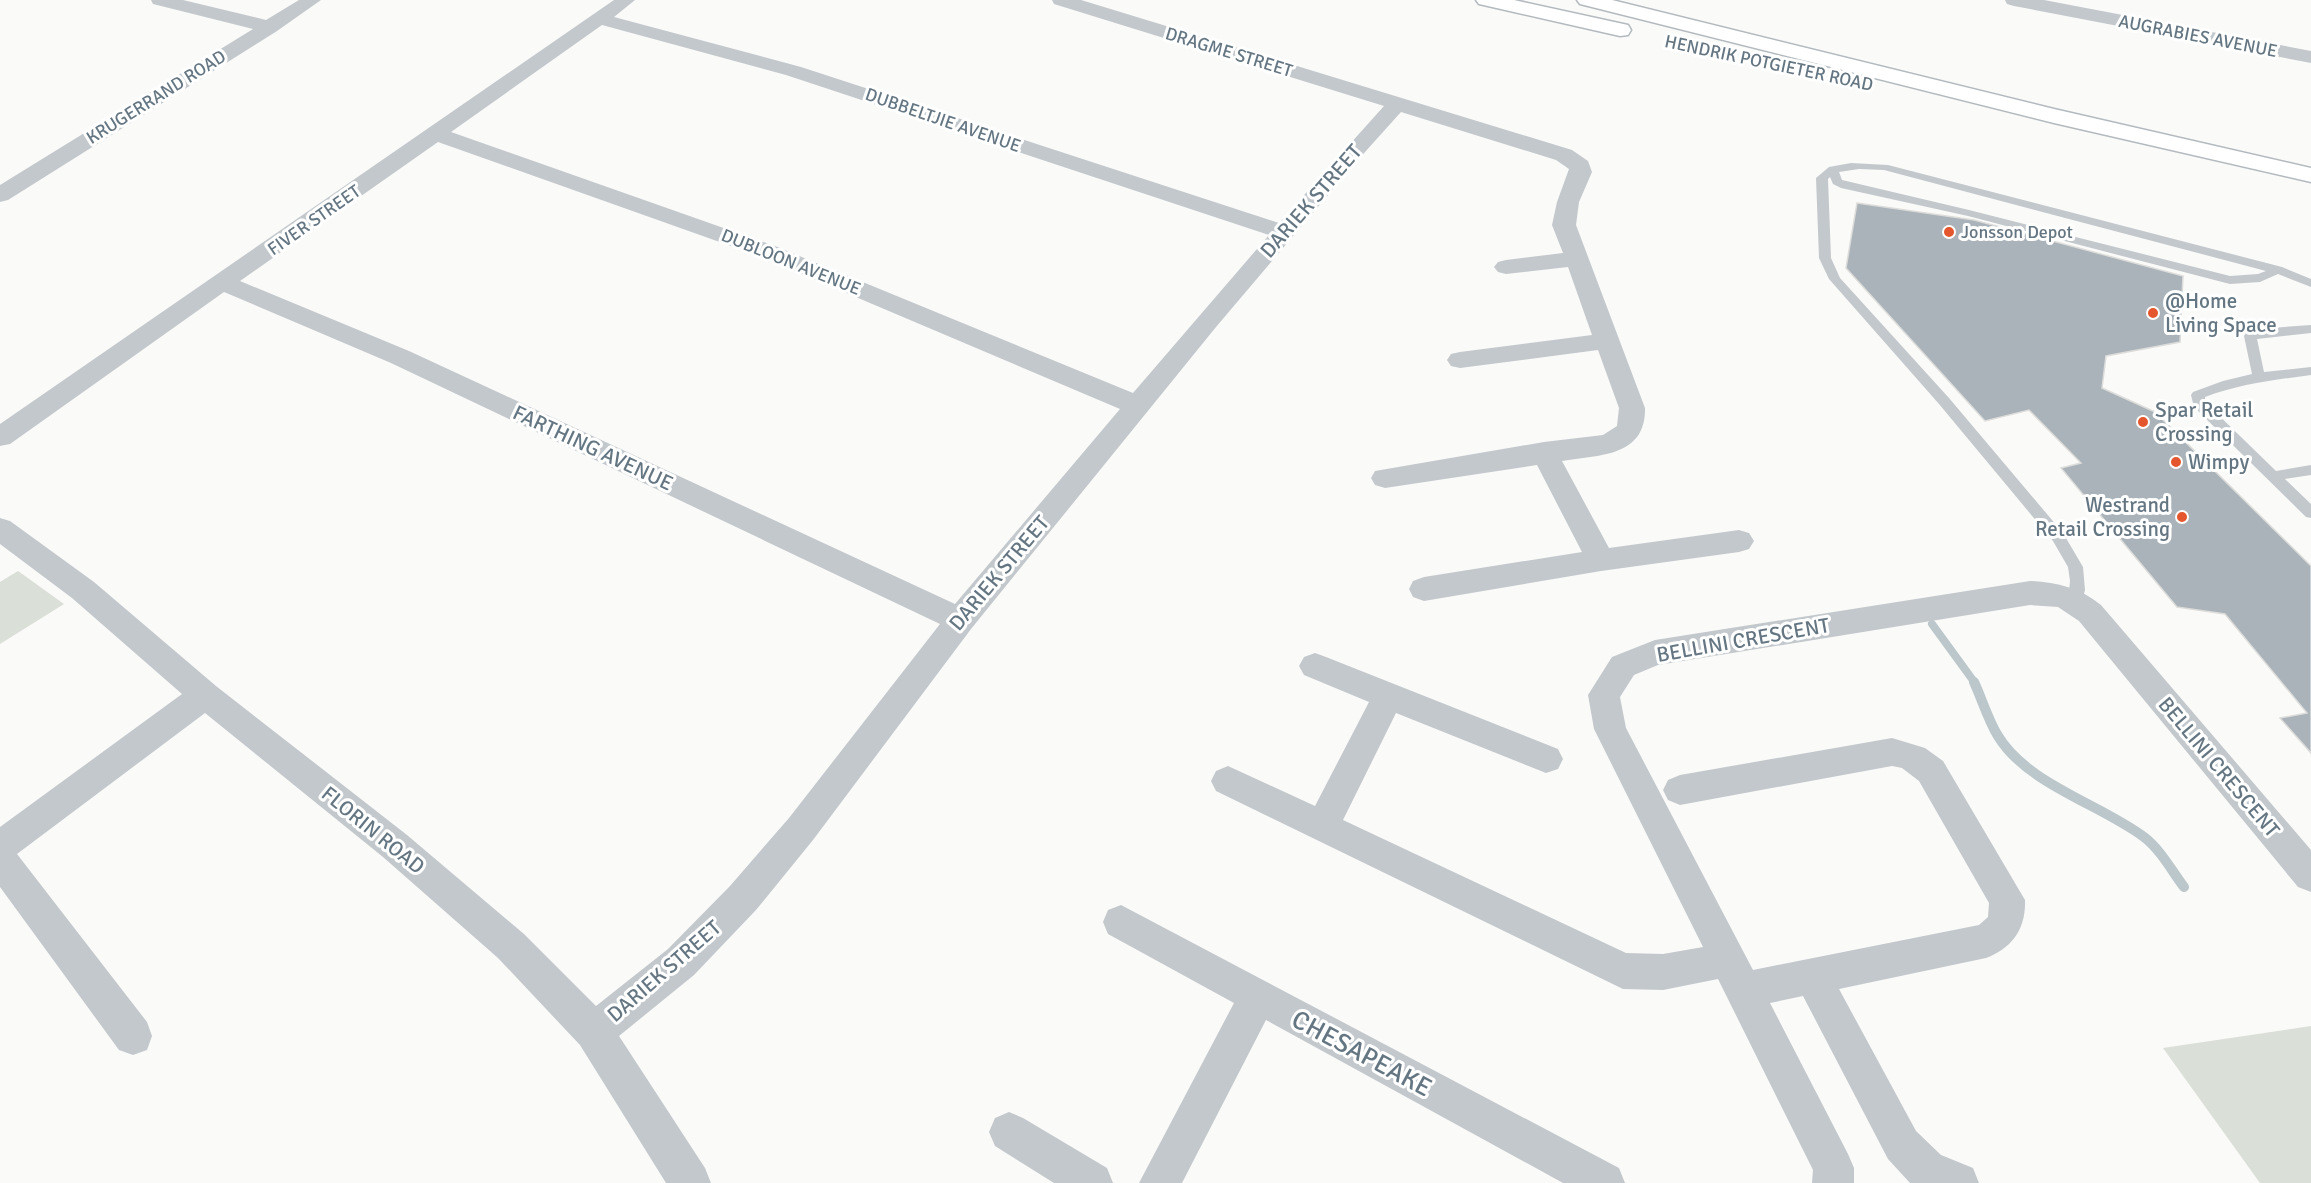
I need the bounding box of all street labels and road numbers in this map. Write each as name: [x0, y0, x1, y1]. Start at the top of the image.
street label: AUGRABIES AVENUE: [2117, 10, 2279, 62]
street label: DRAGME STREET: [1163, 22, 1295, 82]
street label: HENDRIK POTGIETER ROAD: [1663, 30, 1875, 96]
street label: KRUGERRAND ROAD: [82, 45, 230, 149]
street label: DUBBELTJIE AVENUE: [862, 83, 1024, 157]
street label: DARIEK STREET: [1255, 138, 1368, 263]
street label: FIVER STREET: [263, 180, 365, 260]
street label: DUBLOON AVENUE: [718, 224, 864, 300]
street label: FARTHING AVENUE: [509, 399, 677, 497]
street label: DARIEK STREET: [943, 510, 1055, 636]
street label: BELLINI CRESCENT: [1654, 612, 1832, 668]
street label: BELLINI CRESCENT: [2153, 692, 2286, 843]
street label: FLORIN ROAD: [316, 781, 430, 879]
street label: DARIEK STREET: [602, 914, 727, 1027]
street label: CHESAPEAKE: [1286, 1004, 1437, 1104]

